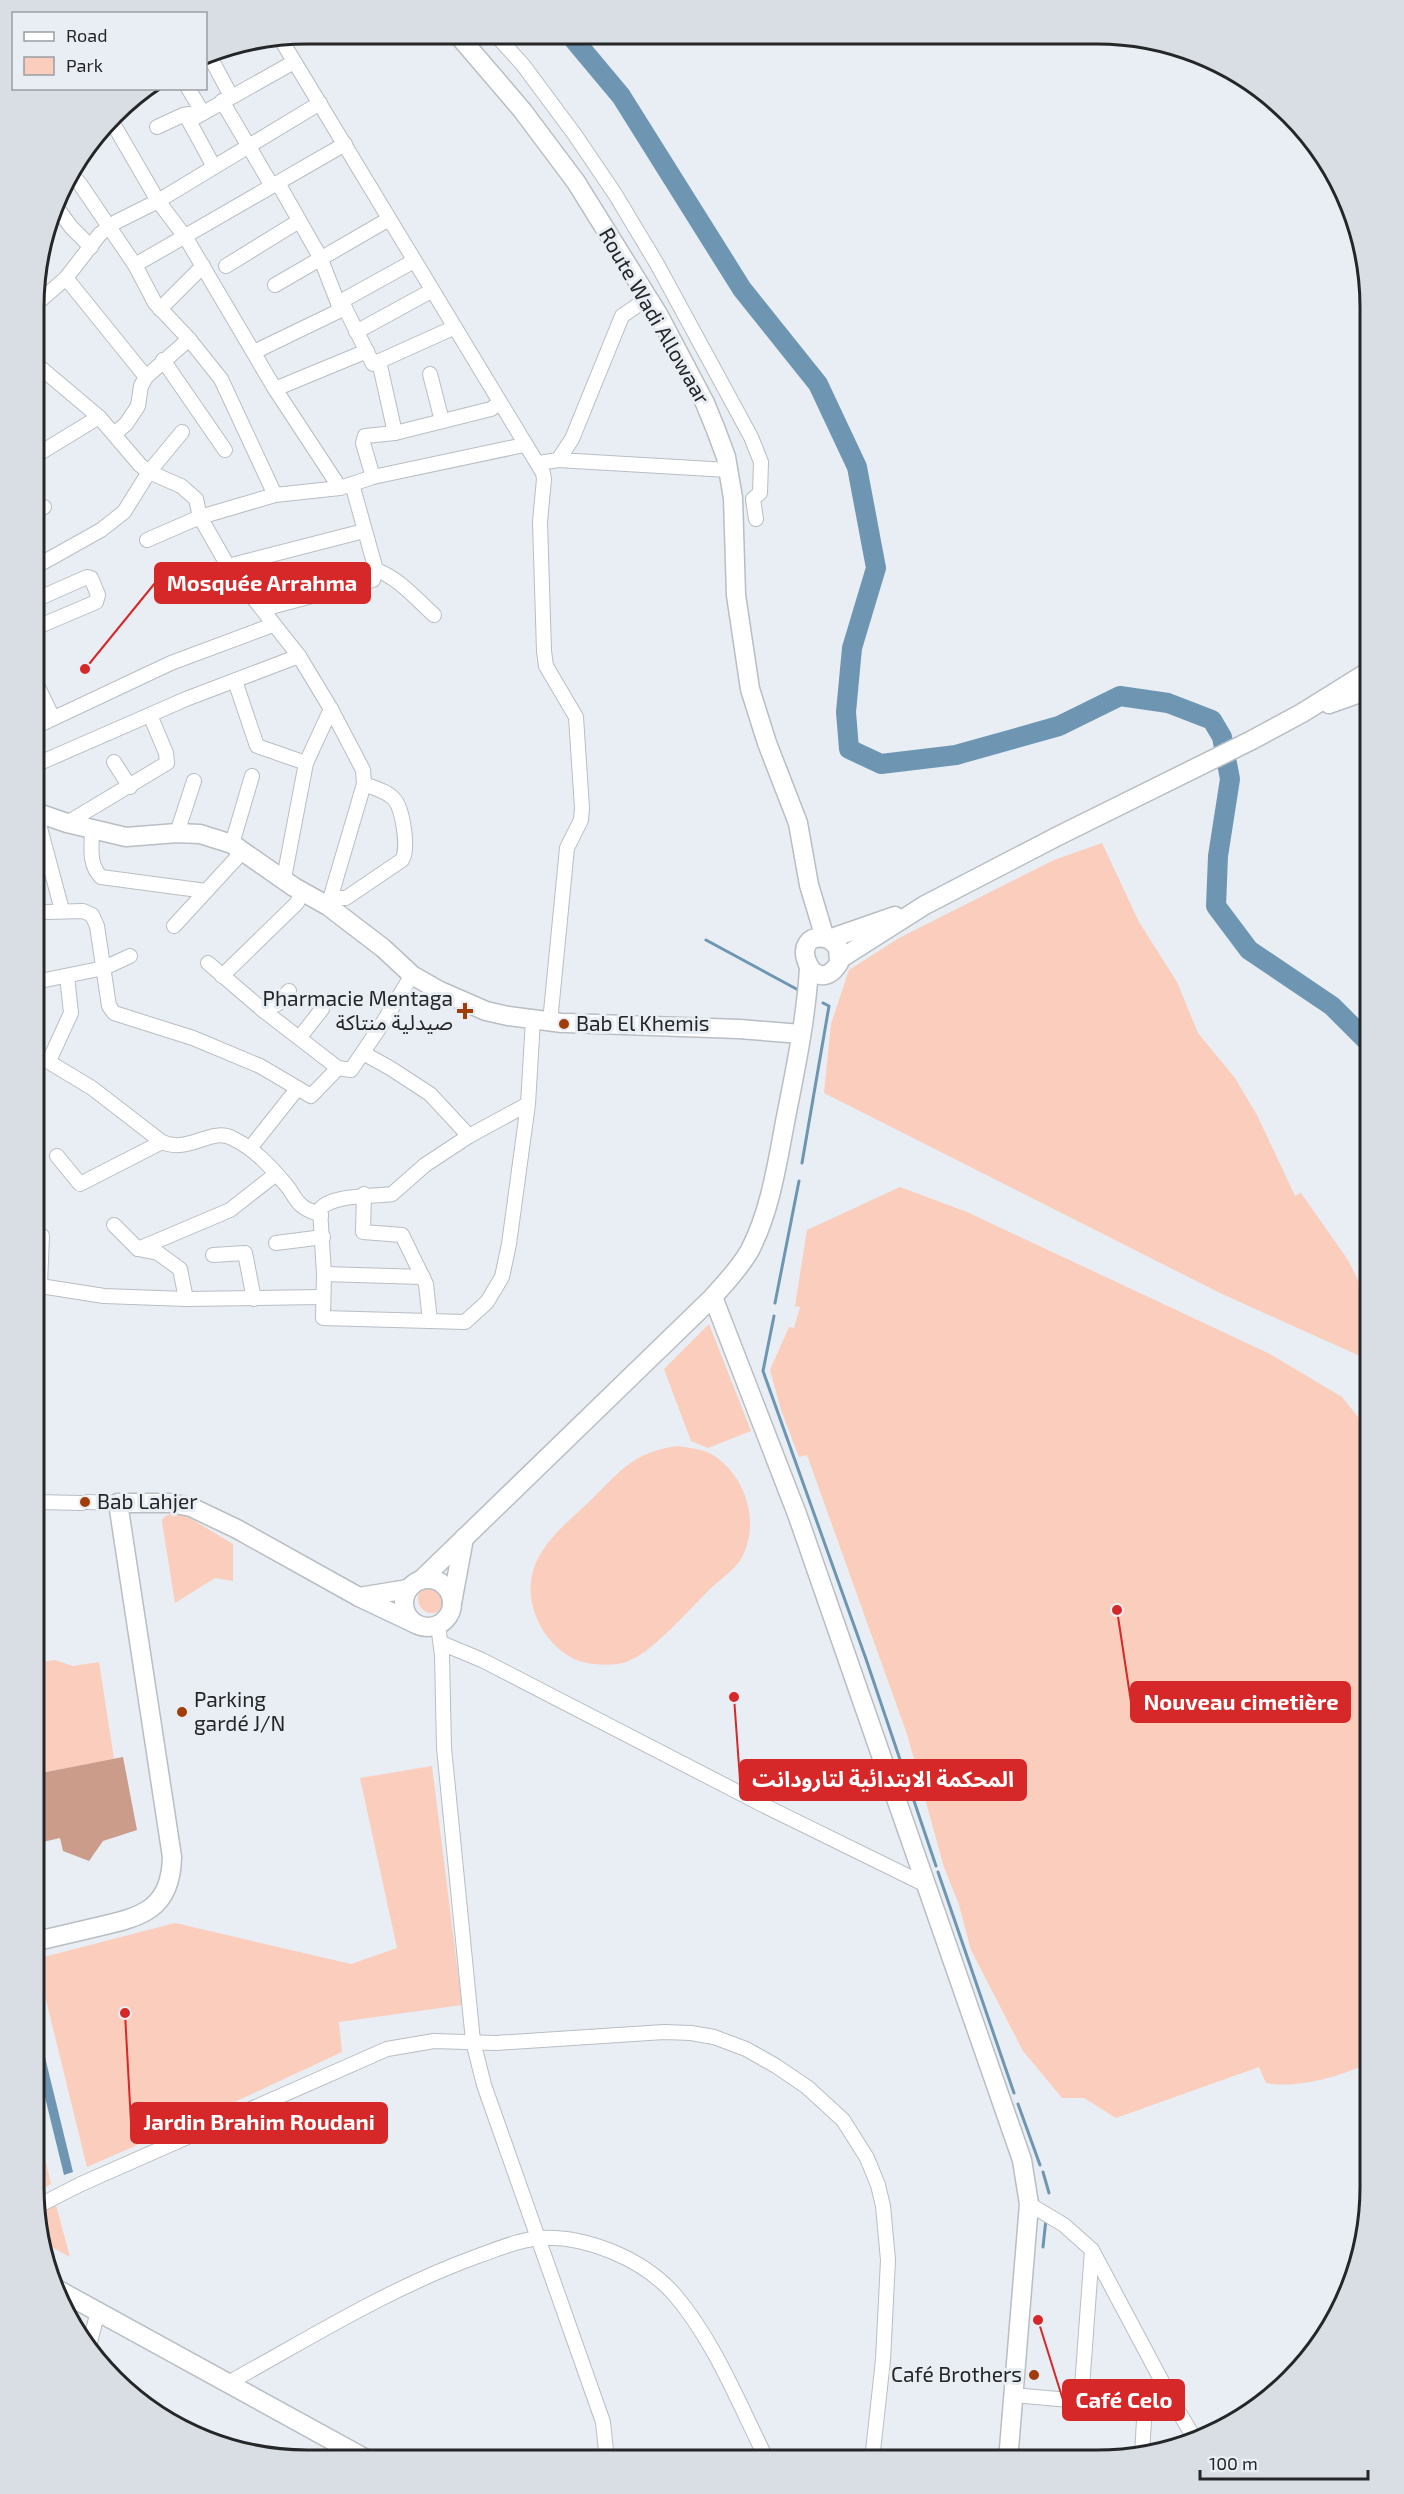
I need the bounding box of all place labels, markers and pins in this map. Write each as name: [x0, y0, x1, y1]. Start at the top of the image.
callout: Mosquée Arrahma: [155, 563, 370, 603]
place label: Pharmacie Mentaga صيدلية منتاكة: [263, 985, 453, 1034]
marker: Pharmacie Mentaga صيدلية منتاكة: [458, 1004, 472, 1018]
place label: Bab El Khemis: [576, 1010, 710, 1035]
marker: Bab El Khemis: [557, 1017, 571, 1031]
place label: Bab Lahjer: [97, 1488, 198, 1514]
marker: Bab Lahjer: [78, 1495, 92, 1509]
callout: Nouveau cimetière: [1131, 1682, 1350, 1722]
place label: Parking gardé J/N: [194, 1686, 285, 1735]
marker: Parking gardé J/N: [175, 1705, 189, 1719]
callout: المحكمة الابتدائية لتارودانت: [740, 1760, 1026, 1800]
callout: Jardin Brahim Roudani: [131, 2103, 387, 2143]
place label: Café Brothers: [891, 2361, 1022, 2386]
marker: Café Brothers: [1027, 2368, 1041, 2382]
callout: Café Celo: [1063, 2380, 1184, 2420]

